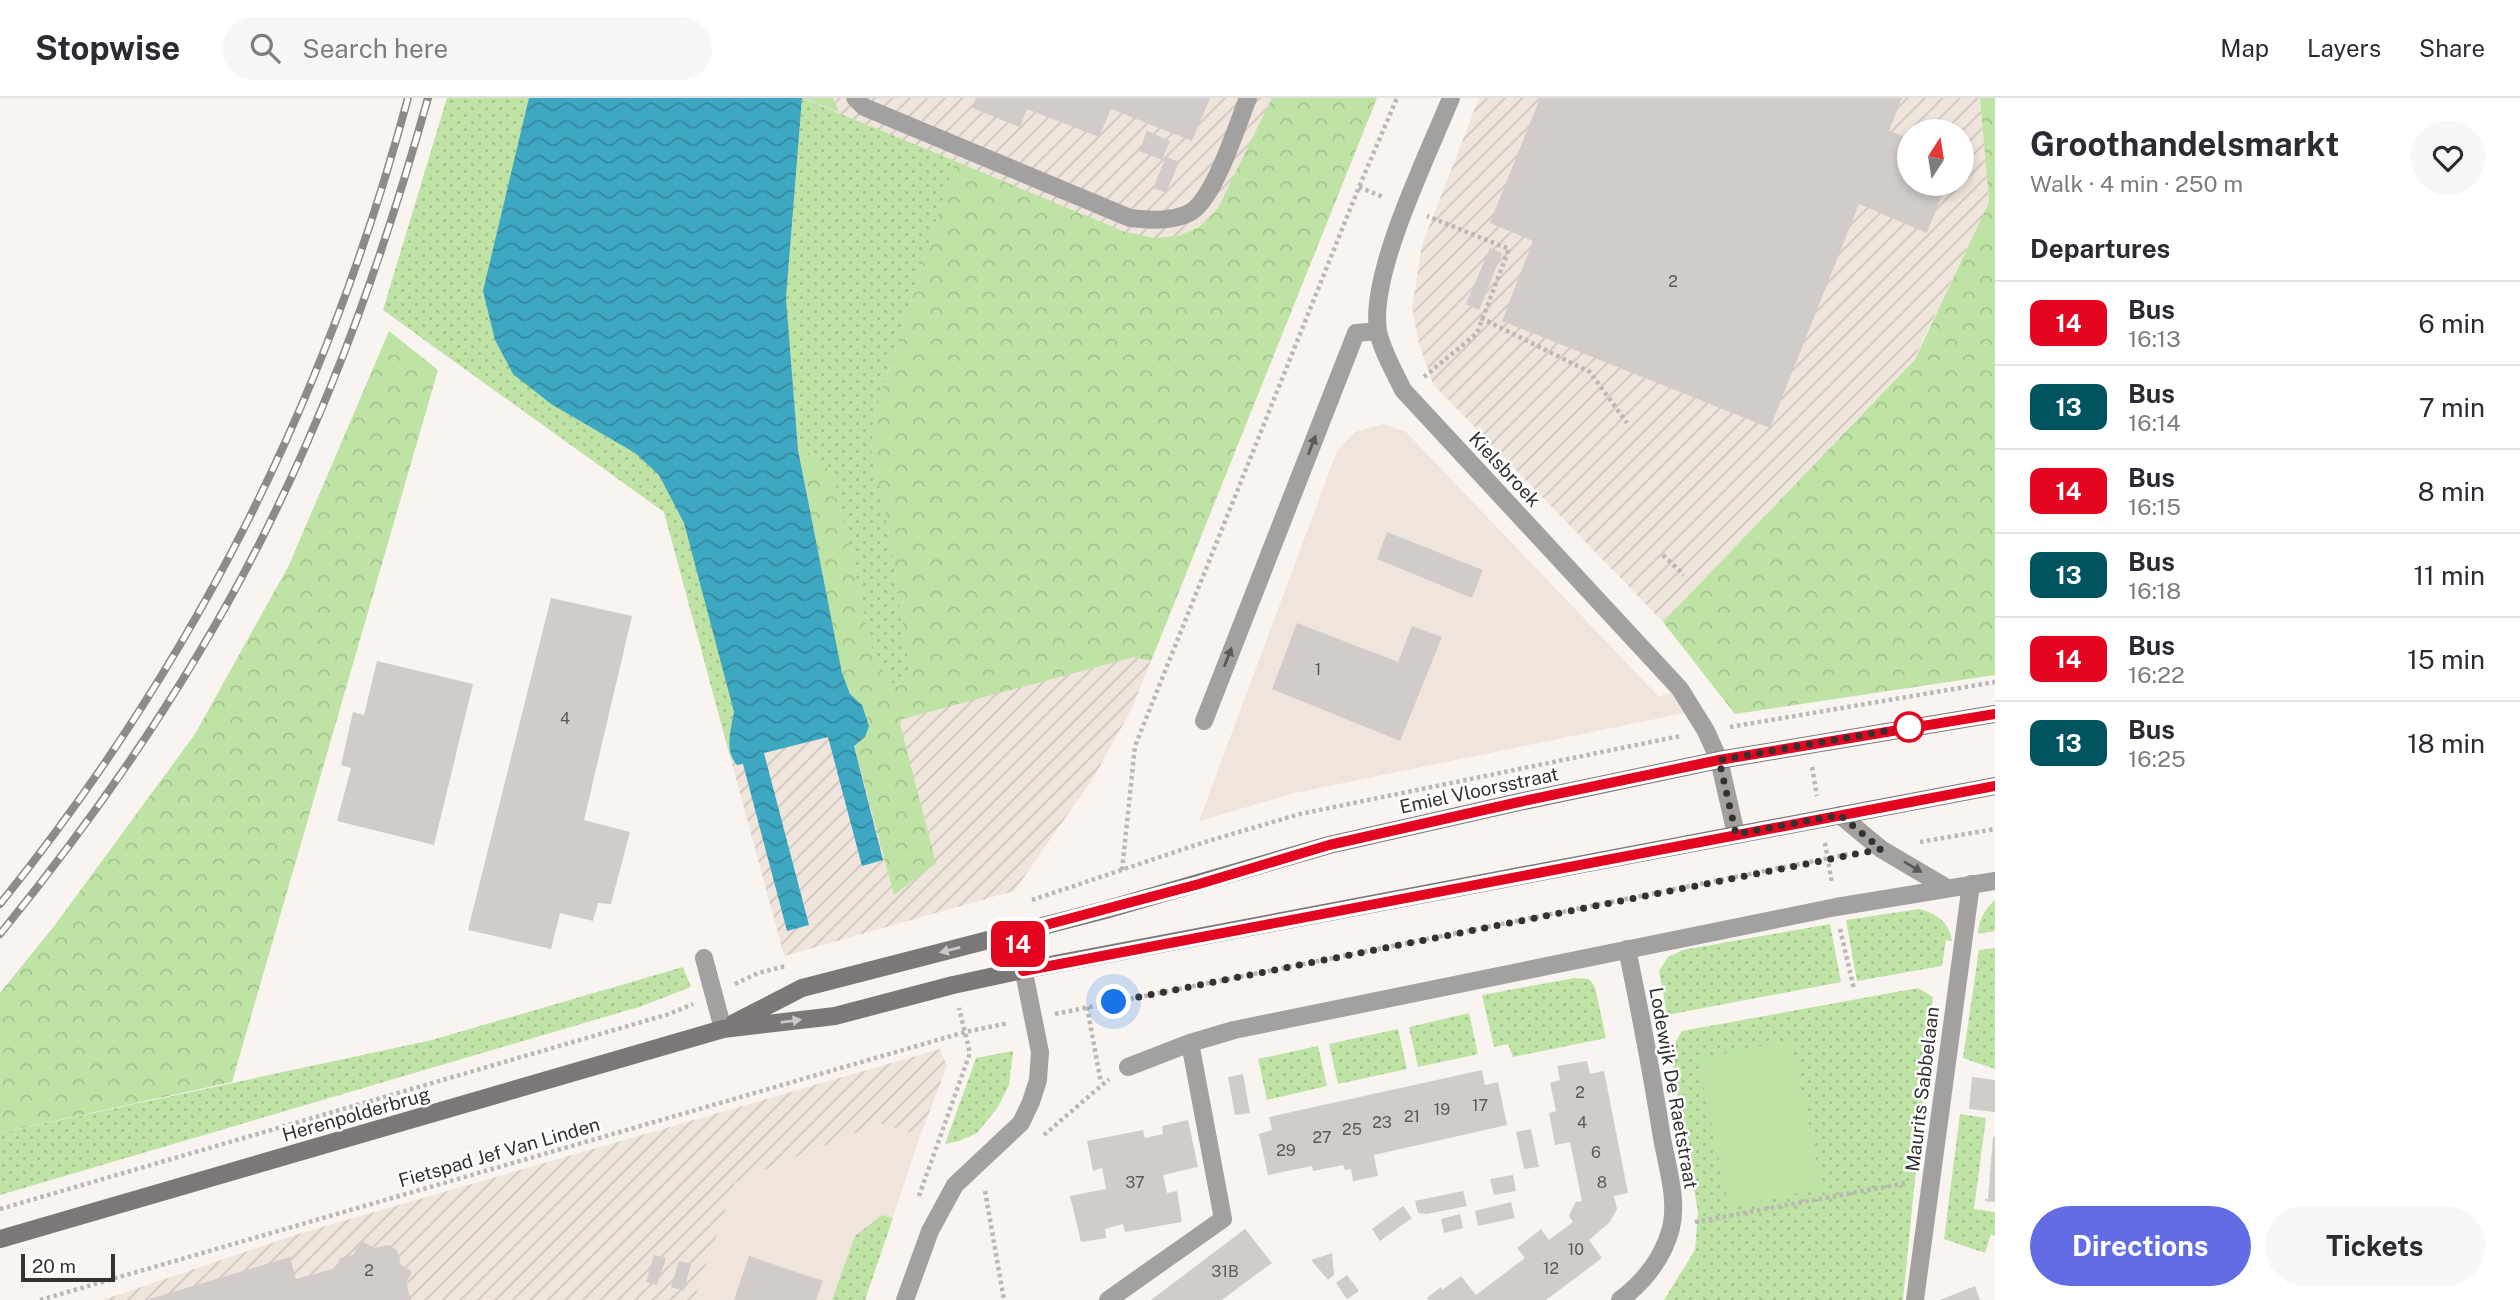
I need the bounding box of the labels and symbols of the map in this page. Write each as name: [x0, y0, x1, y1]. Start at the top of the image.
north arrow: [1897, 119, 1974, 196]
house number: 2: [1668, 272, 1678, 291]
street label: Kielsbroek: [1465, 427, 1545, 511]
one-way arrow: [1306, 435, 1317, 456]
one-way arrow: [1223, 647, 1234, 668]
house number: 1: [1315, 660, 1321, 679]
house number: 4: [560, 709, 570, 728]
unlabelled marker: [1894, 712, 1924, 742]
street label: Emiel Vloorsstraat: [1398, 762, 1560, 818]
one-way arrow: [1903, 861, 1922, 874]
line badge: 14: [986, 921, 1050, 967]
one-way arrow: [939, 945, 961, 956]
your location: [1096, 984, 1131, 1019]
street label: Lodewijk De Raetstraat: [1645, 985, 1703, 1191]
street label: Maurits Sabbelaan: [1901, 1005, 1943, 1173]
one-way arrow: [780, 1015, 802, 1026]
street label: Herenpolderbrug: [280, 1082, 433, 1146]
house number: 2: [1575, 1083, 1585, 1102]
house number: 17: [1472, 1096, 1488, 1115]
house number: 19: [1434, 1100, 1450, 1119]
house number: 21: [1404, 1107, 1420, 1126]
street label: Fietspad Jef Van Linden: [396, 1113, 602, 1191]
house number: 23: [1372, 1113, 1392, 1132]
house number: 4: [1577, 1113, 1587, 1132]
house number: 25: [1342, 1120, 1362, 1139]
house number: 27: [1312, 1128, 1332, 1147]
house number: 29: [1276, 1141, 1296, 1160]
house number: 6: [1591, 1143, 1601, 1162]
house number: 37: [1125, 1173, 1145, 1192]
house number: 8: [1597, 1173, 1607, 1192]
house number: 10: [1568, 1240, 1584, 1259]
scale bar: [21, 1251, 116, 1283]
house number: 12: [1543, 1259, 1559, 1278]
house number: 2: [364, 1261, 374, 1280]
house number: 31B: [1211, 1262, 1239, 1281]

